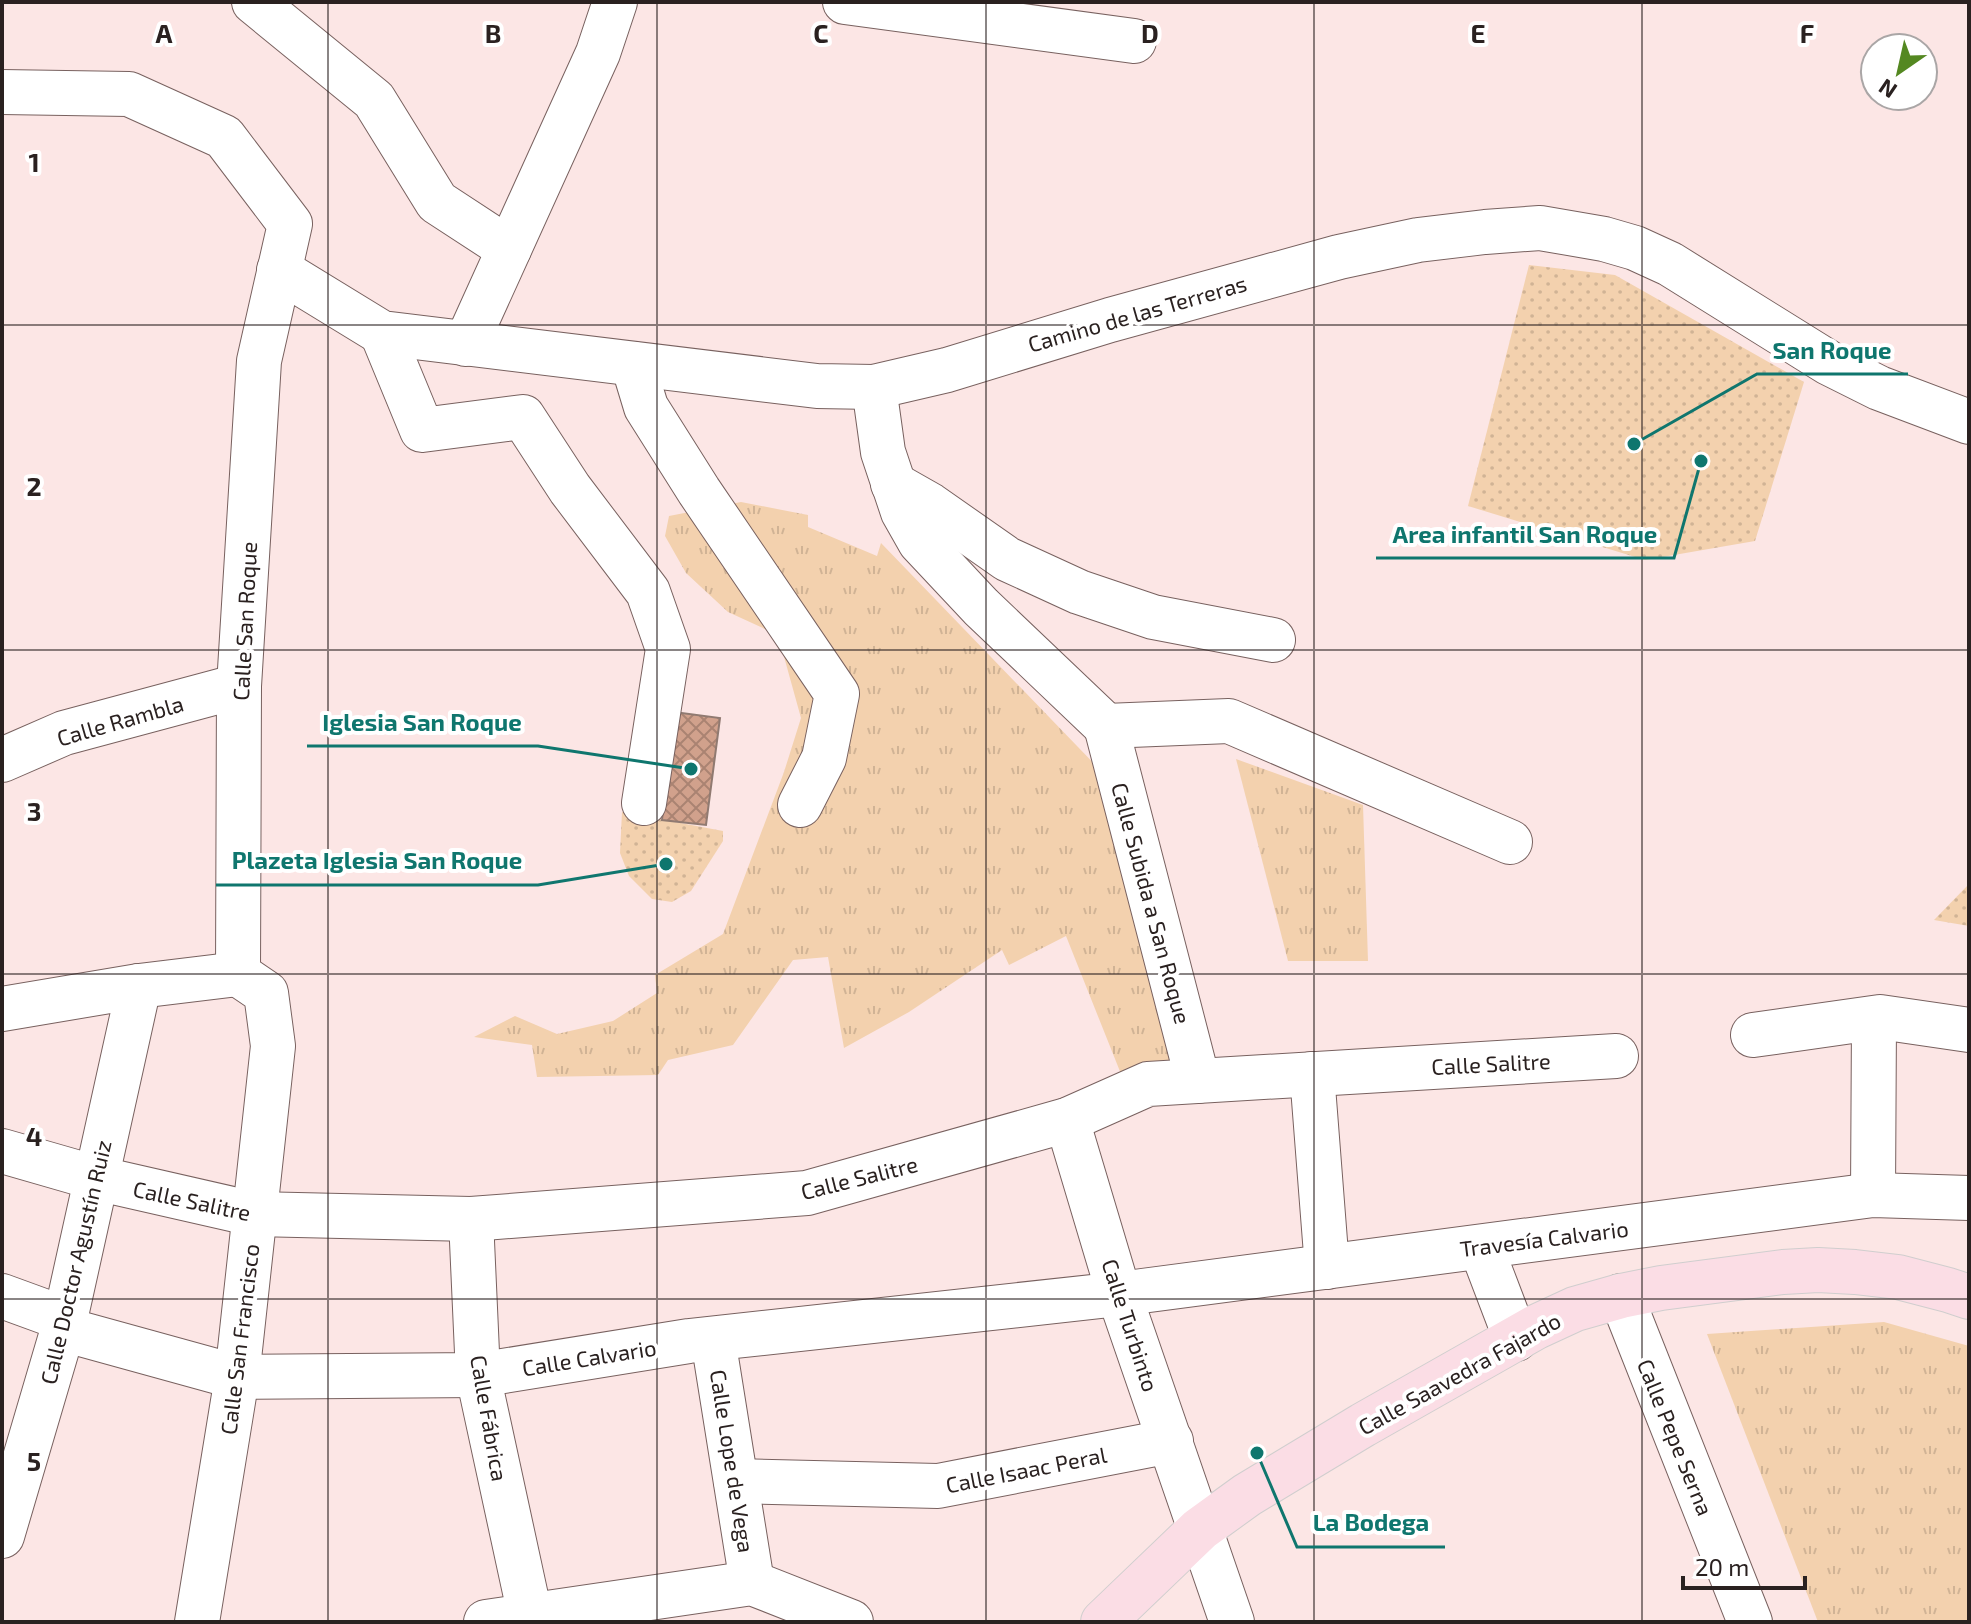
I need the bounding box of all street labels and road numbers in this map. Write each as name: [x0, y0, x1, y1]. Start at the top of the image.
street label: Camino de las Terreras: [1025, 269, 1249, 357]
street label: Calle San Roque: [227, 541, 261, 701]
street label: Calle Rambla: [54, 690, 186, 750]
street label: Calle Subida a San Roque: [1107, 779, 1197, 1027]
street label: Calle Salitre: [1431, 1047, 1551, 1079]
street label: Calle Doctor Agustín Ruiz: [34, 1137, 116, 1387]
street label: Calle Salitre: [798, 1150, 920, 1204]
street label: Calle Salitre: [131, 1175, 253, 1225]
street label: Travesía Calvario: [1458, 1215, 1630, 1261]
street label: Calle San Francisco: [214, 1242, 264, 1436]
street label: Calle Turbinto: [1097, 1255, 1165, 1395]
street label: Calle Saavedra Fajardo: [1353, 1307, 1565, 1440]
street label: Calle Calvario: [520, 1334, 658, 1380]
street label: Calle Fábrica: [466, 1353, 514, 1483]
street label: Calle Pepe Serna: [1633, 1355, 1719, 1519]
street label: Calle Lope de Vega: [706, 1368, 760, 1554]
street label: Calle Isaac Peral: [943, 1441, 1109, 1497]

